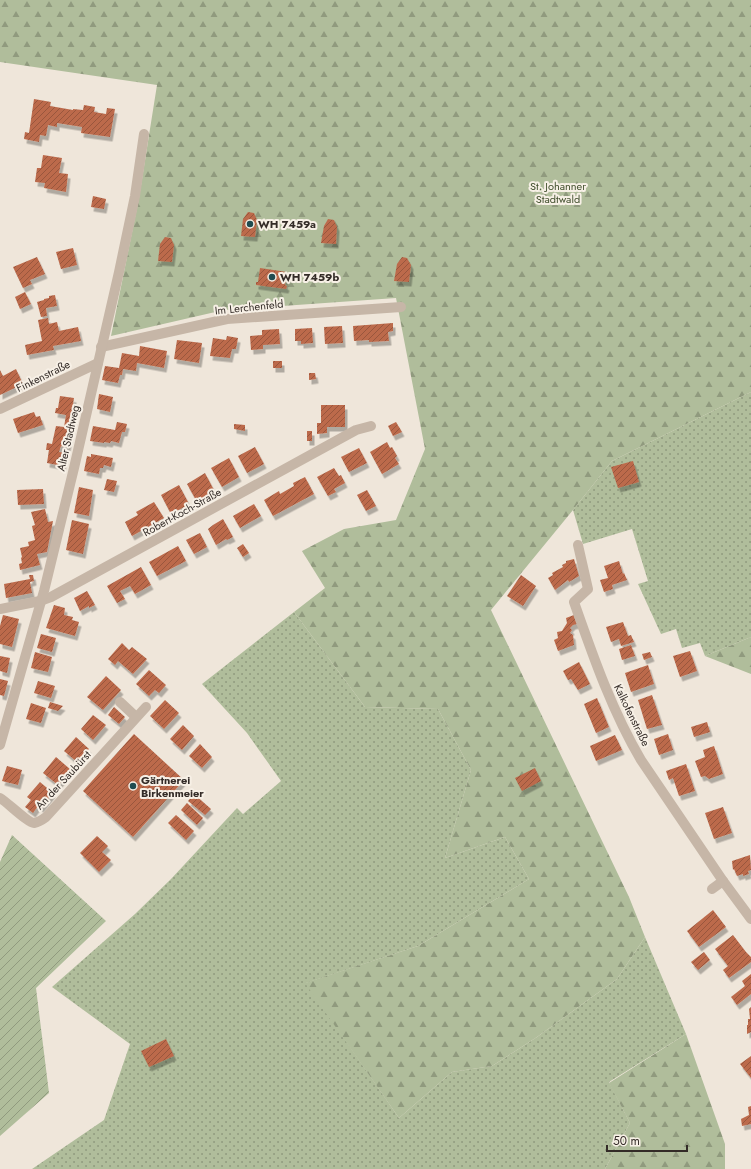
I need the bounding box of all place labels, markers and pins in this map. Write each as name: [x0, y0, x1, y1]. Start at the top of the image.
place label: WH 7459a: [258, 216, 316, 232]
marker: WH 7459a: [245, 219, 255, 229]
place label: WH 7459b: [280, 269, 339, 285]
marker: WH 7459b: [267, 272, 277, 282]
place label: Gärtnerei Birkenmeier: [141, 772, 204, 801]
marker: Gärtnerei Birkenmeier: [128, 781, 138, 791]

